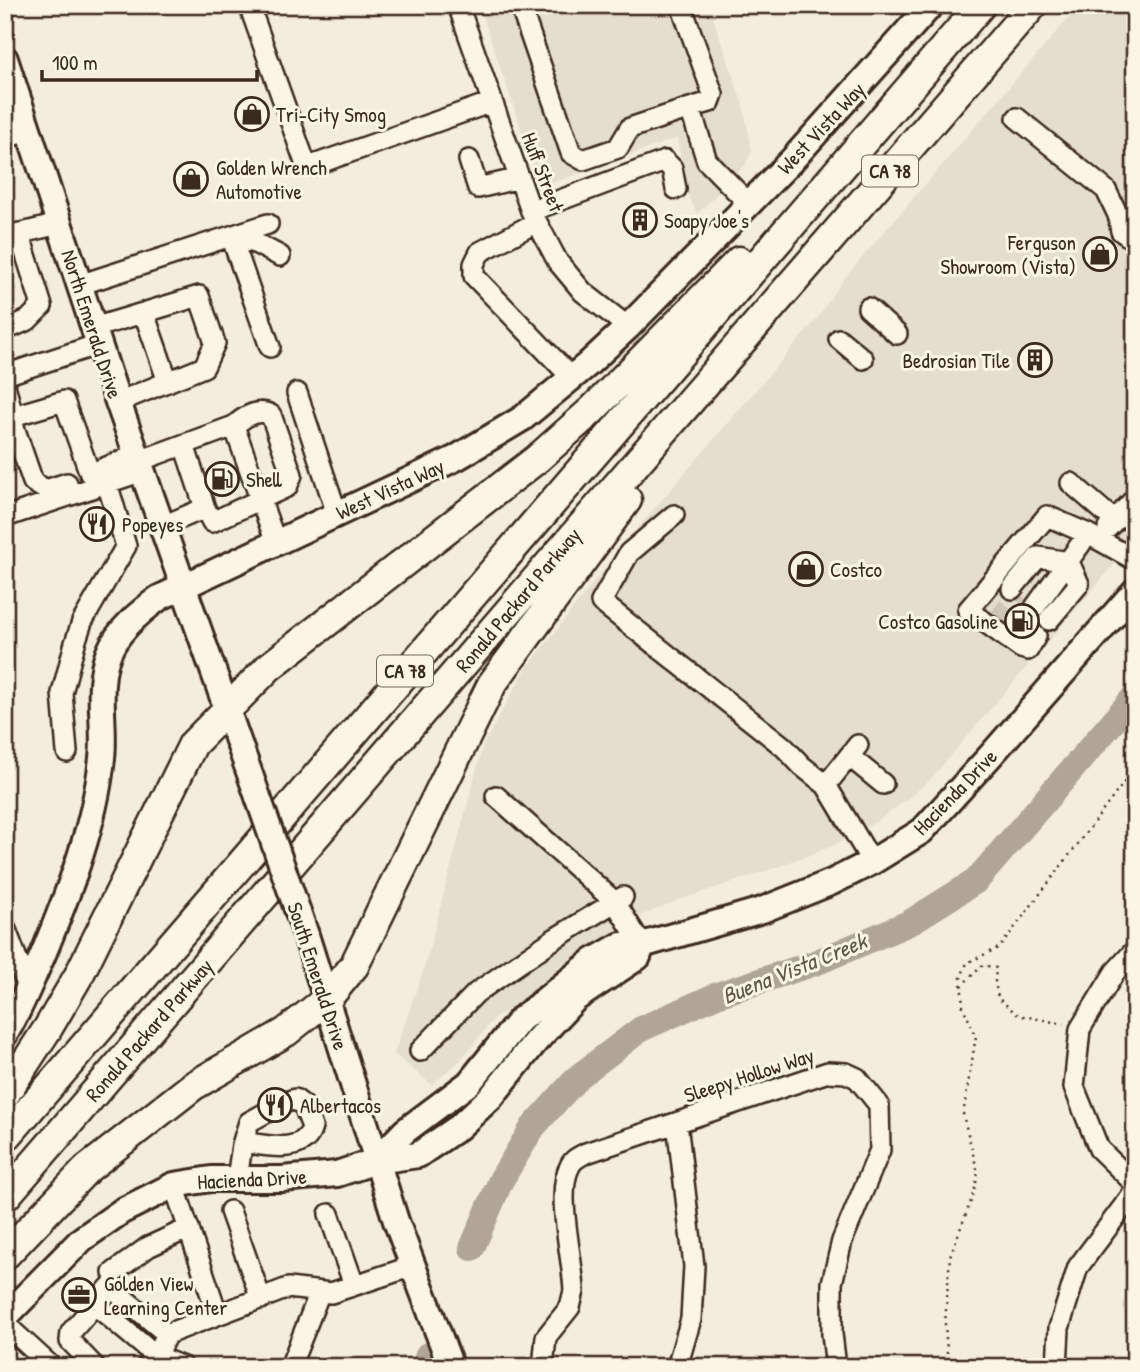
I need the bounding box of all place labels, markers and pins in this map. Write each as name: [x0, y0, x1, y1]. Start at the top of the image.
shop icon: Tri-City Smog: [233, 95, 271, 133]
place label: Tri-City Smog: [276, 100, 386, 129]
place label: Golden Wrench Automotive: [216, 153, 327, 206]
shop icon: Golden Wrench Automotive: [172, 160, 210, 198]
building icon: Soapy Joe's: [621, 201, 659, 239]
place label: Soapy Joe's: [664, 206, 749, 235]
place label: Ferguson Showroom (Vista): [941, 228, 1076, 281]
shop icon: Ferguson Showroom (Vista): [1081, 235, 1119, 273]
building icon: Bedrosian Tile: [1016, 341, 1054, 379]
place label: Bedrosian Tile: [902, 346, 1010, 375]
fuel station icon: Shell: [203, 460, 241, 498]
place label: Shell: [246, 465, 283, 494]
restaurant icon: Popeyes: [78, 505, 116, 543]
place label: Popeyes: [122, 510, 183, 539]
shop icon: Costco: [787, 550, 825, 588]
place label: Costco: [830, 555, 882, 584]
fuel station icon: Costco Gasoline: [1003, 602, 1041, 640]
place label: Costco Gasoline: [878, 607, 998, 636]
restaurant icon: Albertacos: [256, 1086, 294, 1124]
place label: Albertacos: [300, 1091, 381, 1120]
place label: Golden View Learning Center: [104, 1269, 227, 1322]
office icon: Golden View Learning Center: [60, 1276, 98, 1314]

